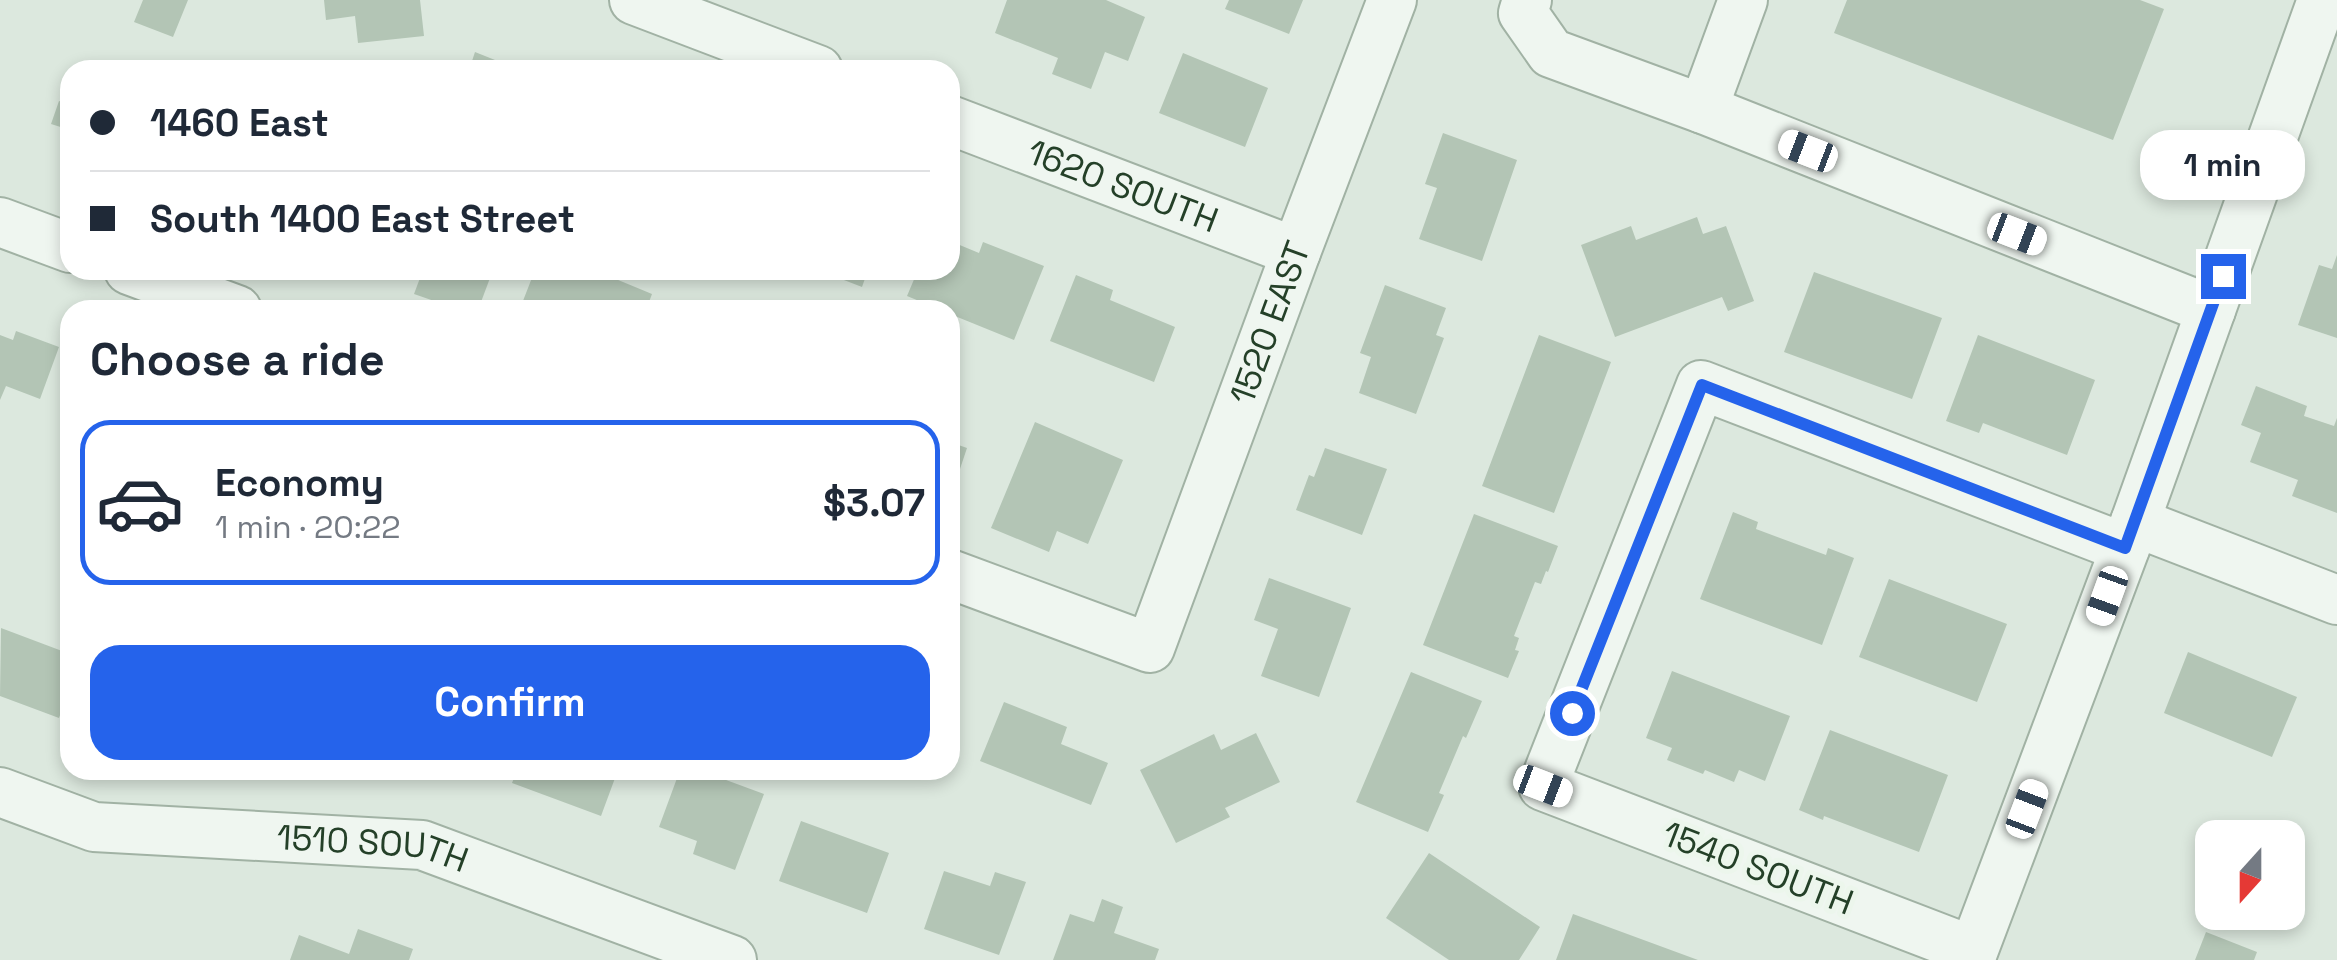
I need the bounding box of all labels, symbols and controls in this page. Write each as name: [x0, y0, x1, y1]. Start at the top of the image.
text: 1460 East: [150, 99, 329, 147]
car: [1775, 126, 1841, 176]
street label: 1620 SOUTH: [1021, 130, 1224, 242]
callout: 1 min: [2140, 131, 2306, 201]
text: 1 min: [2183, 145, 2262, 185]
text: South 1400 East Street: [150, 195, 575, 243]
car: [1984, 209, 2050, 259]
street label: 1520 EAST: [1220, 235, 1320, 410]
route end: [2201, 254, 2246, 299]
text: Choose a ride: [90, 331, 385, 388]
icon: car: [95, 458, 185, 548]
text: Economy: [215, 459, 384, 507]
text: $3.07: [823, 479, 925, 527]
text: 1 min · 20:22: [215, 507, 401, 547]
car: [2083, 563, 2131, 629]
button: Confirm: [90, 645, 930, 760]
route start: [1550, 691, 1595, 736]
car: [1510, 761, 1576, 811]
car: [2002, 776, 2052, 842]
street label: 1540 SOUTH: [1656, 812, 1860, 924]
street label: 1510 SOUTH: [276, 815, 474, 882]
north arrow: [2195, 820, 2305, 930]
map controls: [2195, 820, 2305, 930]

